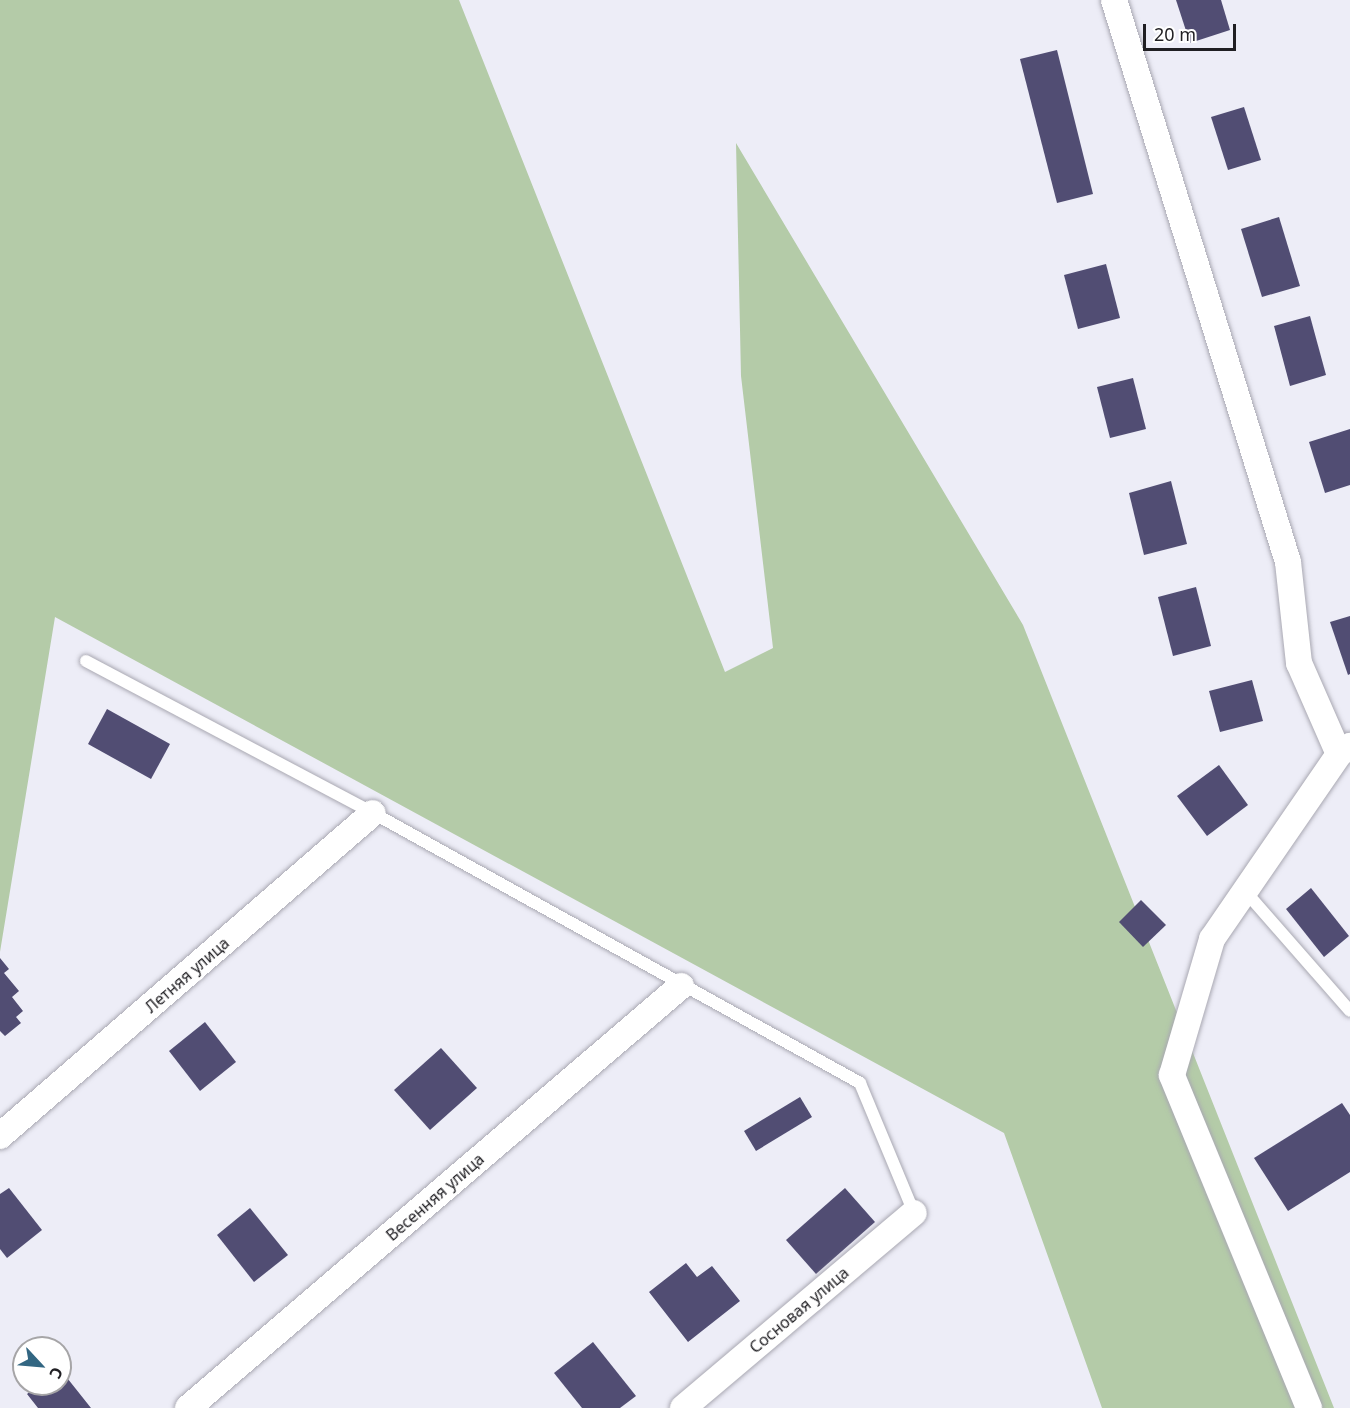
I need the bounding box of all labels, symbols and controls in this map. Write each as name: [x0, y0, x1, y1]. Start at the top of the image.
scale bar: [1146, 12, 1239, 50]
text: 20 m: [1154, 22, 1196, 46]
street label: Летняя улица: [141, 933, 233, 1017]
street label: Весенняя улица: [382, 1149, 488, 1245]
street label: Сосновая улица: [745, 1263, 853, 1357]
north arrow: [12, 1336, 72, 1396]
text: С: [44, 1364, 69, 1382]

